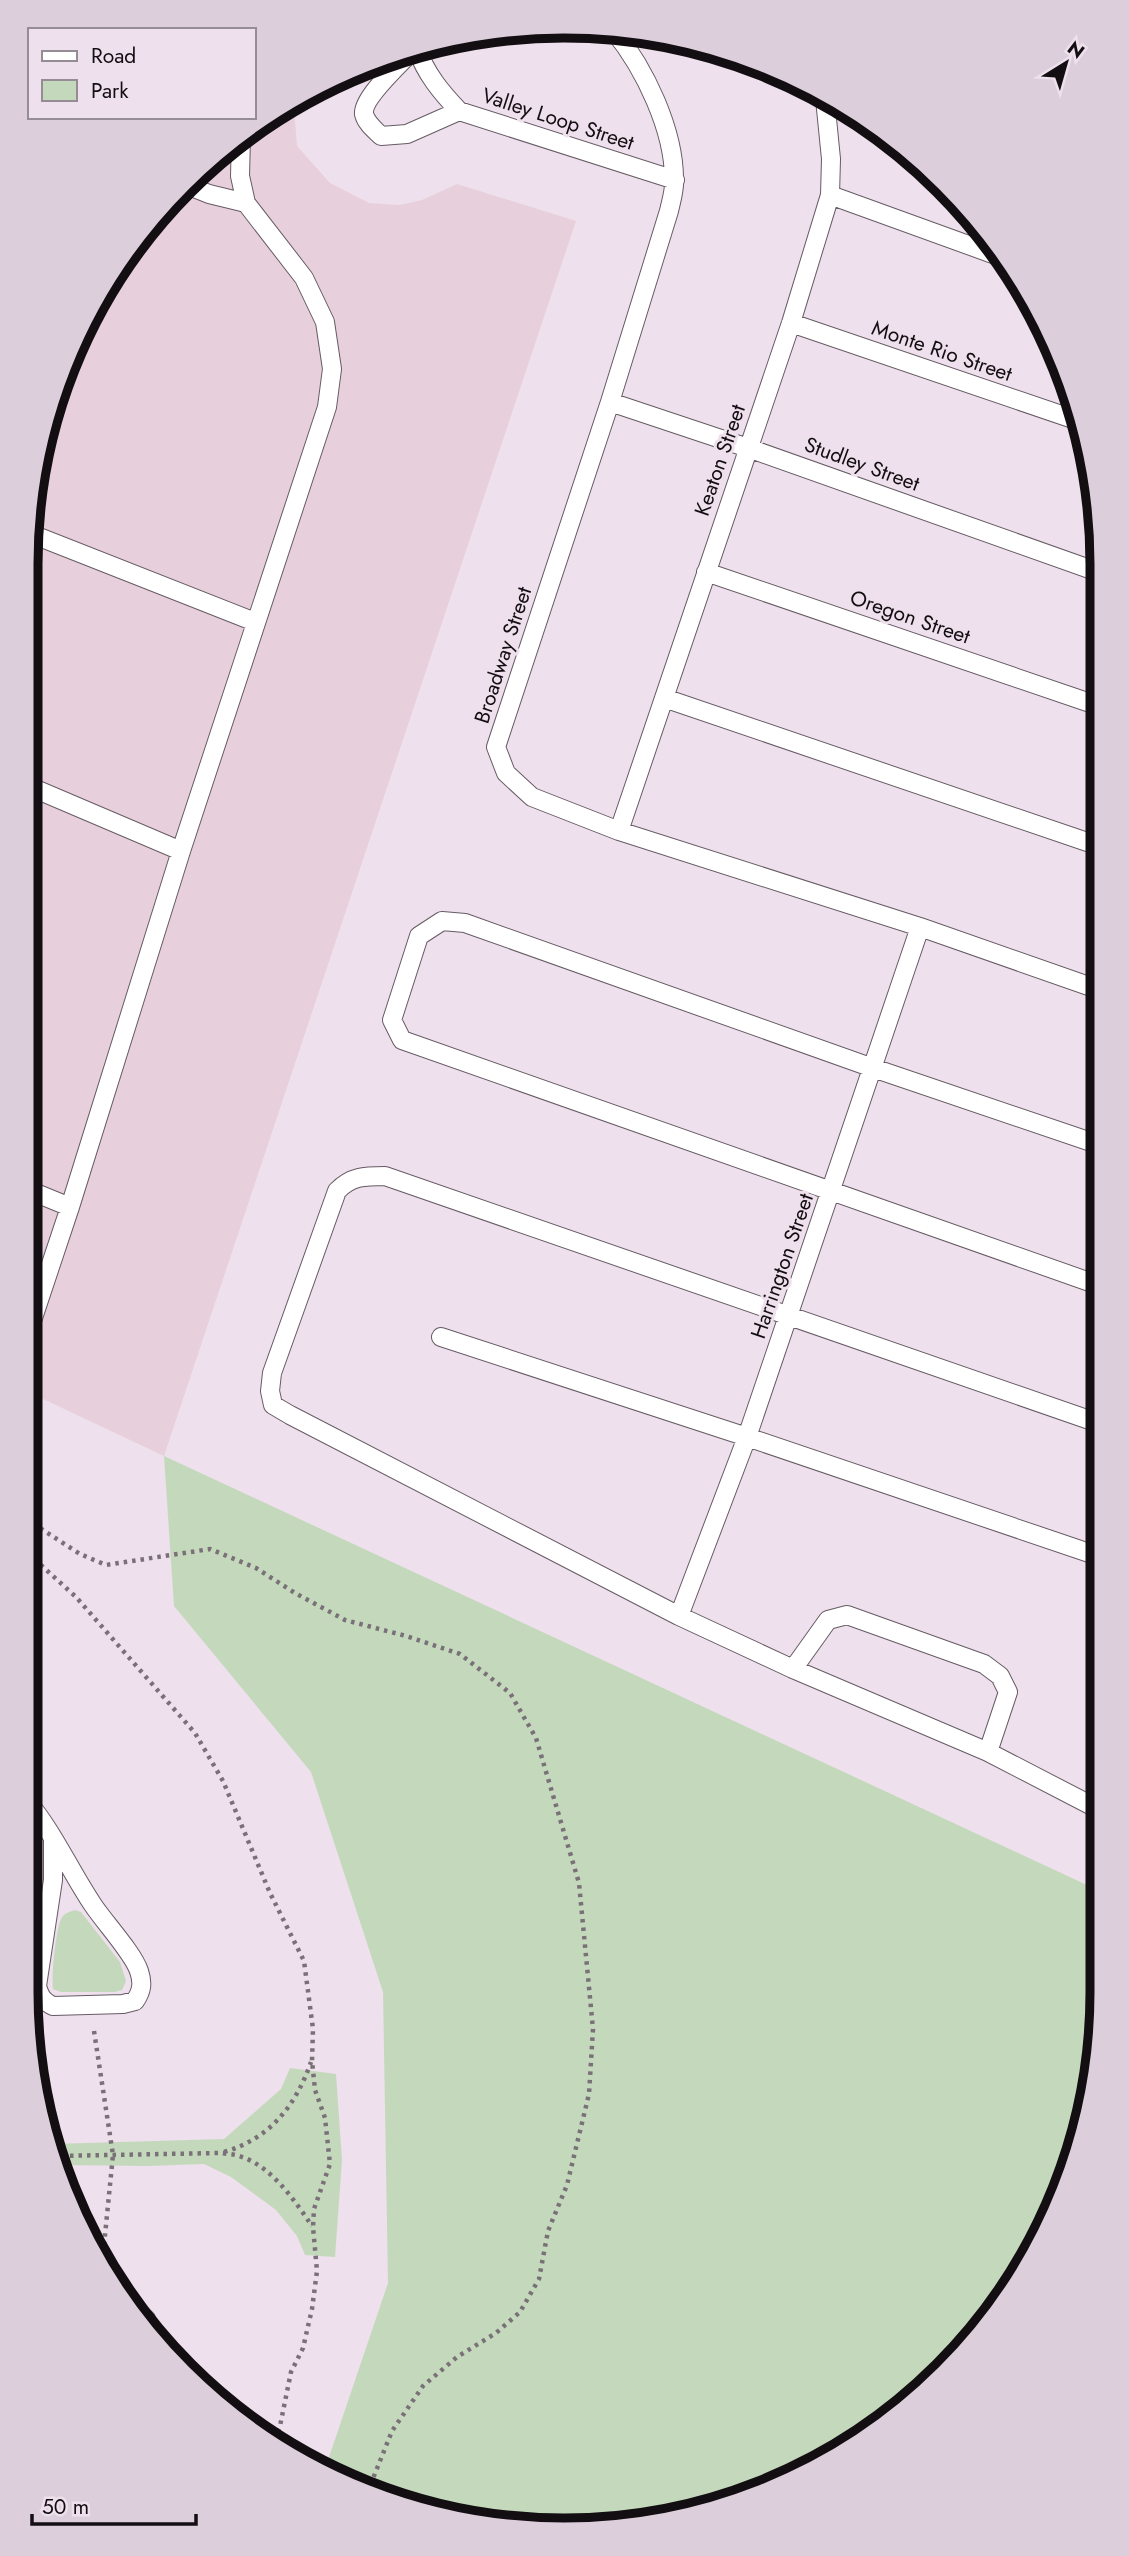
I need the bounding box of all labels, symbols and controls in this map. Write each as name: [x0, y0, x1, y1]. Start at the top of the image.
legend: [28, 28, 256, 119]
north arrow: [1031, 28, 1101, 98]
text: N: [1062, 34, 1090, 65]
text: Road: [91, 41, 136, 71]
text: Park: [91, 76, 129, 106]
street label: Valley Loop Street: [478, 80, 638, 158]
street label: Monte Rio Street: [868, 313, 1016, 389]
street label: Keaton Street: [687, 400, 753, 520]
street label: Studley Street: [800, 429, 924, 499]
street label: Oregon Street: [846, 582, 974, 652]
street label: Broadway Street: [467, 583, 539, 727]
street label: Harrington Street: [743, 1189, 821, 1343]
scale bar: [32, 2482, 196, 2526]
text: 50 m: [42, 2492, 89, 2522]

